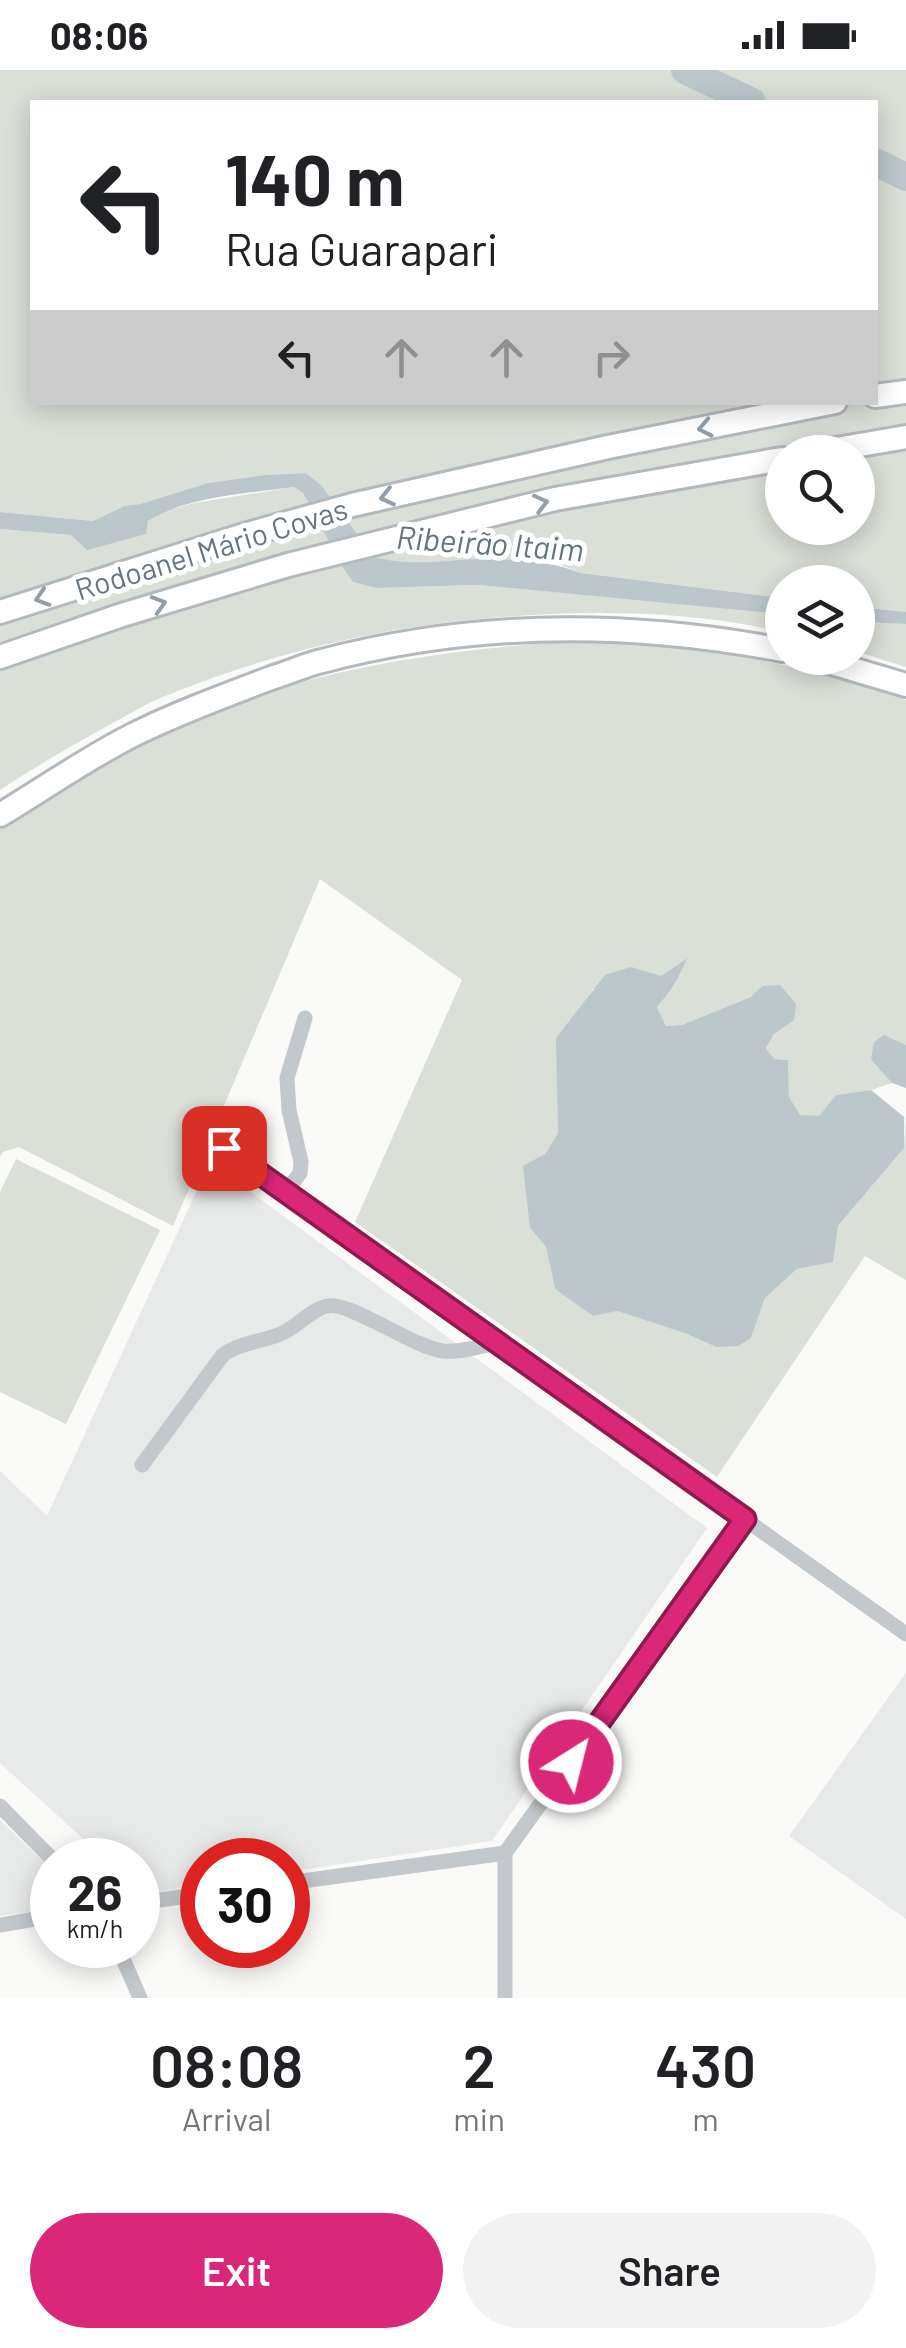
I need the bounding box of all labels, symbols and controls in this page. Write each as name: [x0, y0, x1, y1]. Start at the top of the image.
text: 08:06: [50, 12, 148, 58]
text: 140 m: [225, 136, 404, 220]
icon: left: [60, 140, 190, 270]
text: Rua Guarapari: [225, 221, 498, 275]
icon: left: [269, 330, 324, 385]
icon: ahead: [374, 330, 429, 385]
icon: ahead: [479, 330, 534, 385]
icon: right: [584, 330, 639, 385]
one-way arrow: [697, 416, 714, 437]
map controls: [765, 435, 875, 675]
button: search: [765, 435, 875, 545]
one-way arrow: [379, 485, 396, 506]
street label: Rodoanel Mário Covas: [71, 489, 351, 607]
one-way arrow: [532, 494, 549, 515]
water label: Ribeirão Itaim: [395, 516, 585, 568]
button: layers: [765, 565, 875, 675]
one-way arrow: [34, 587, 51, 607]
one-way arrow: [150, 595, 167, 616]
pin: [182, 1106, 267, 1191]
icon: arrive: [197, 1121, 252, 1176]
position arrow: [519, 1710, 623, 1814]
speed limit sign: 30: [180, 1838, 310, 1968]
text: 26: [68, 1861, 122, 1921]
text: km/h: [67, 1913, 123, 1943]
text: 08:08: [150, 2028, 303, 2100]
text: 2: [463, 2028, 496, 2100]
text: 430: [655, 2028, 756, 2100]
text: Arrival: [182, 2099, 271, 2137]
text: min: [453, 2099, 505, 2137]
text: m: [692, 2099, 719, 2137]
button: Exit: [30, 2213, 443, 2328]
button: Share: [463, 2213, 876, 2328]

